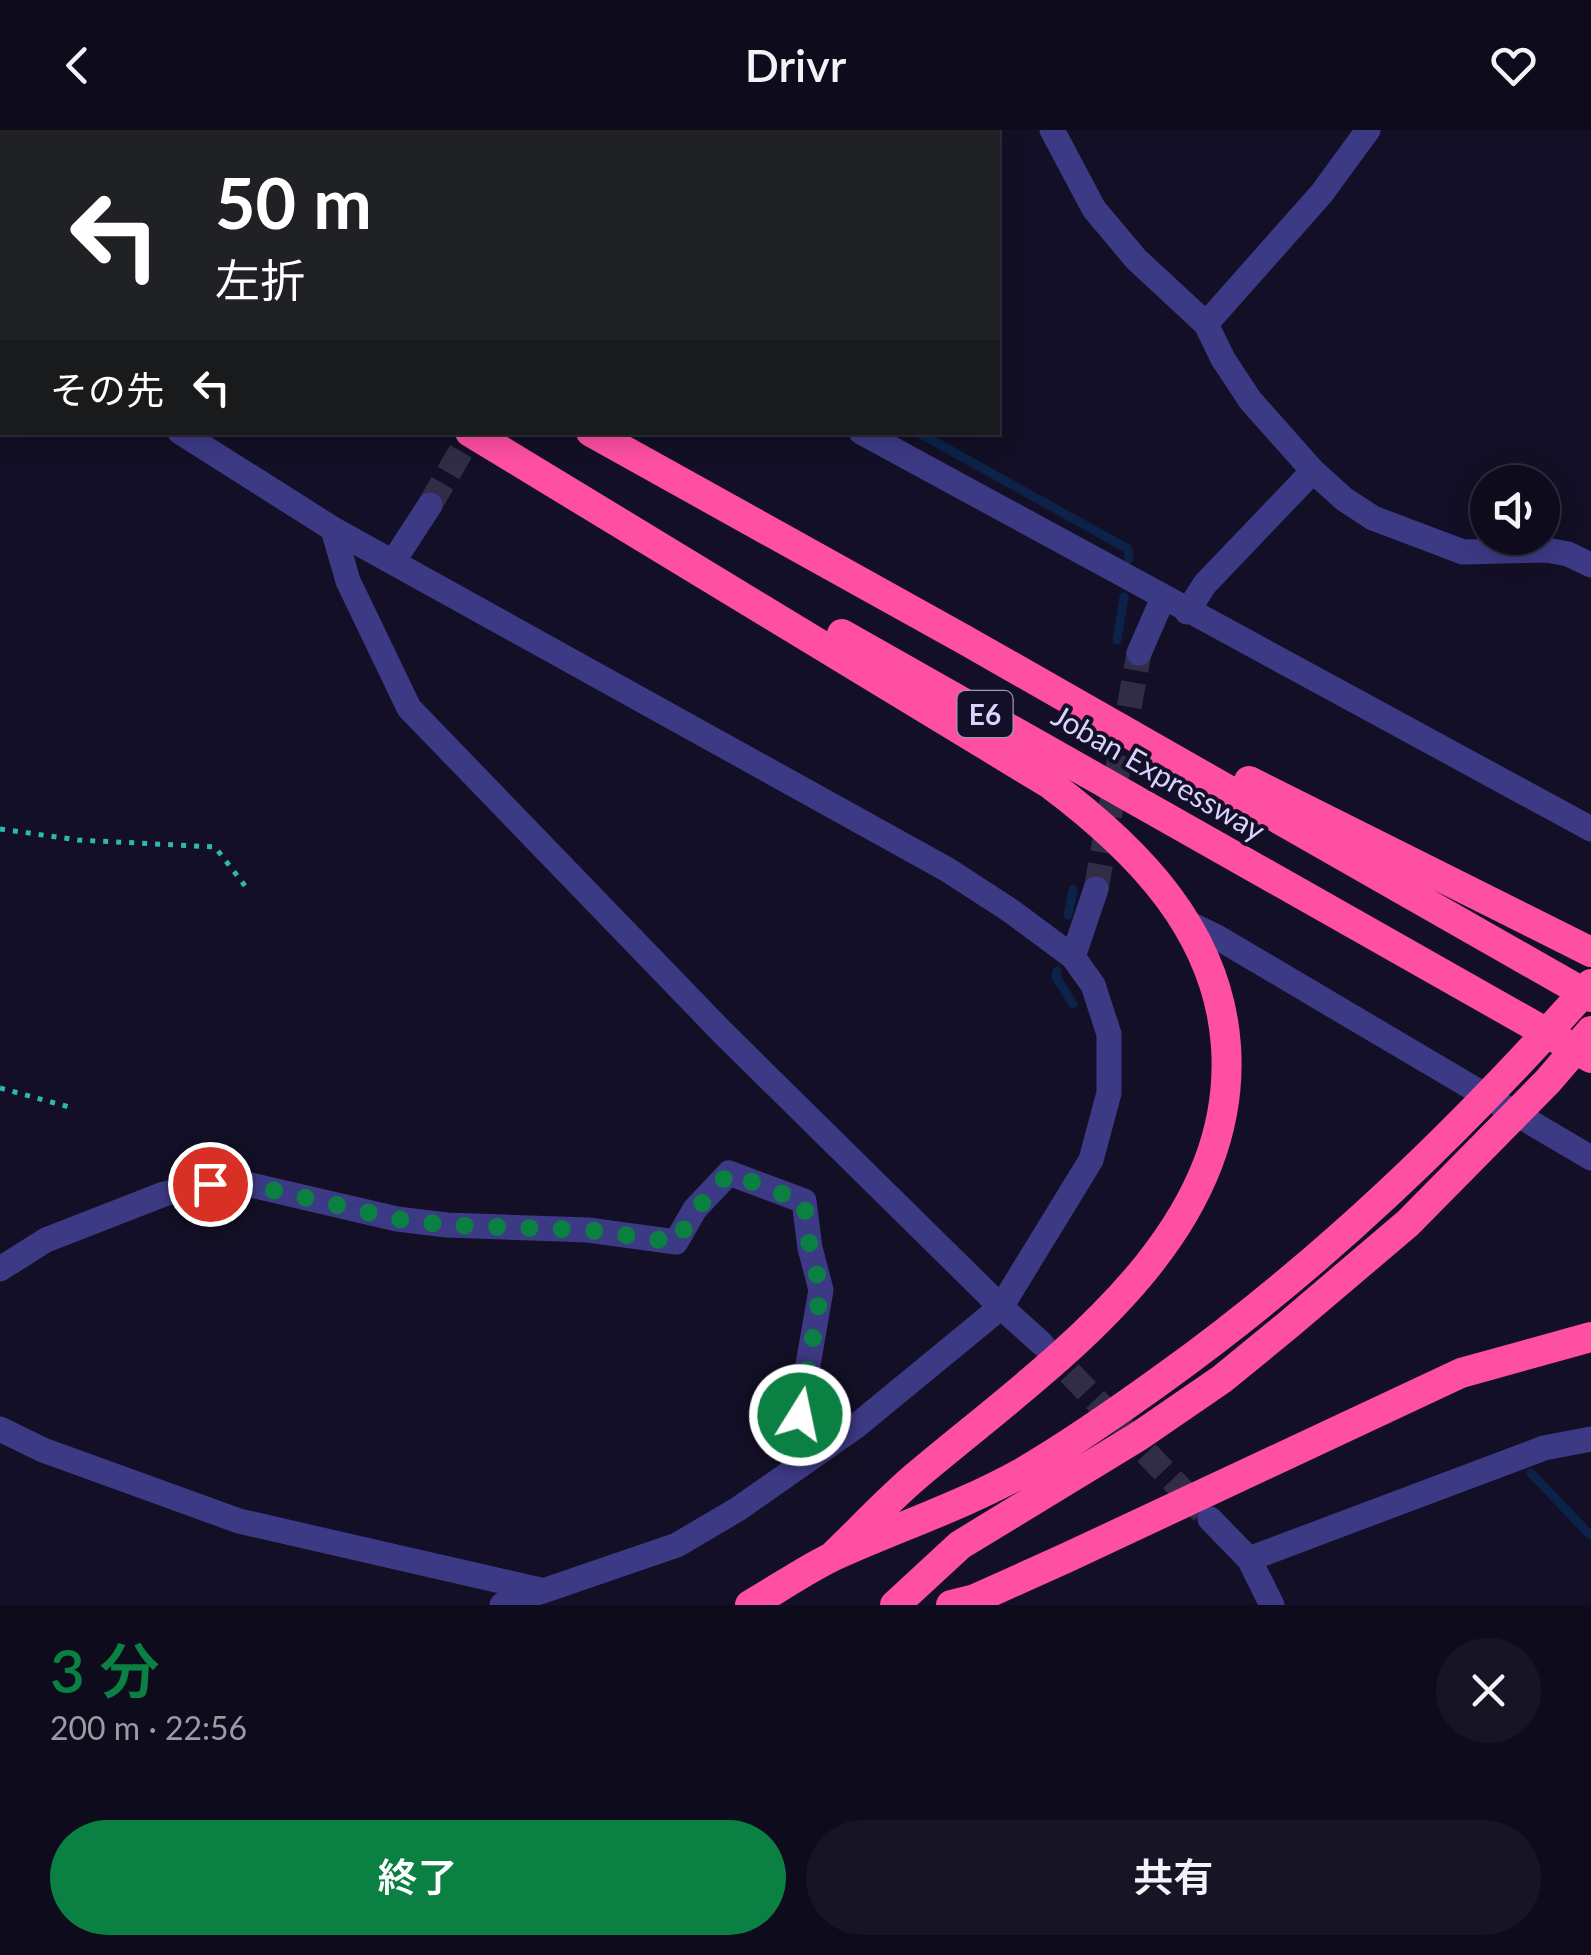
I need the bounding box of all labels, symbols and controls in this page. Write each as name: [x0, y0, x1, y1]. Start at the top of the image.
icon: back: [50, 38, 105, 93]
text: Drivr: [745, 38, 846, 92]
icon: heart: [1486, 38, 1541, 93]
text: 50 m: [215, 160, 372, 244]
icon: left: [50, 170, 180, 300]
text: 左折: [215, 253, 305, 307]
icon: left: [184, 360, 239, 415]
text: その先: [50, 366, 164, 412]
map controls: [1470, 465, 1560, 555]
button: sound: [1470, 465, 1560, 555]
road number: E6: [958, 691, 1012, 737]
street label: Joban Expressway: [1046, 696, 1272, 848]
pin: [168, 1142, 253, 1227]
icon: arrive: [183, 1157, 238, 1212]
position arrow: [748, 1363, 852, 1467]
text: 3 分: [50, 1634, 160, 1706]
button: close: [1436, 1638, 1541, 1743]
text: 200 m · 22:56: [50, 1708, 247, 1747]
button: 終了: [50, 1820, 786, 1935]
button: 共有: [806, 1820, 1541, 1935]

